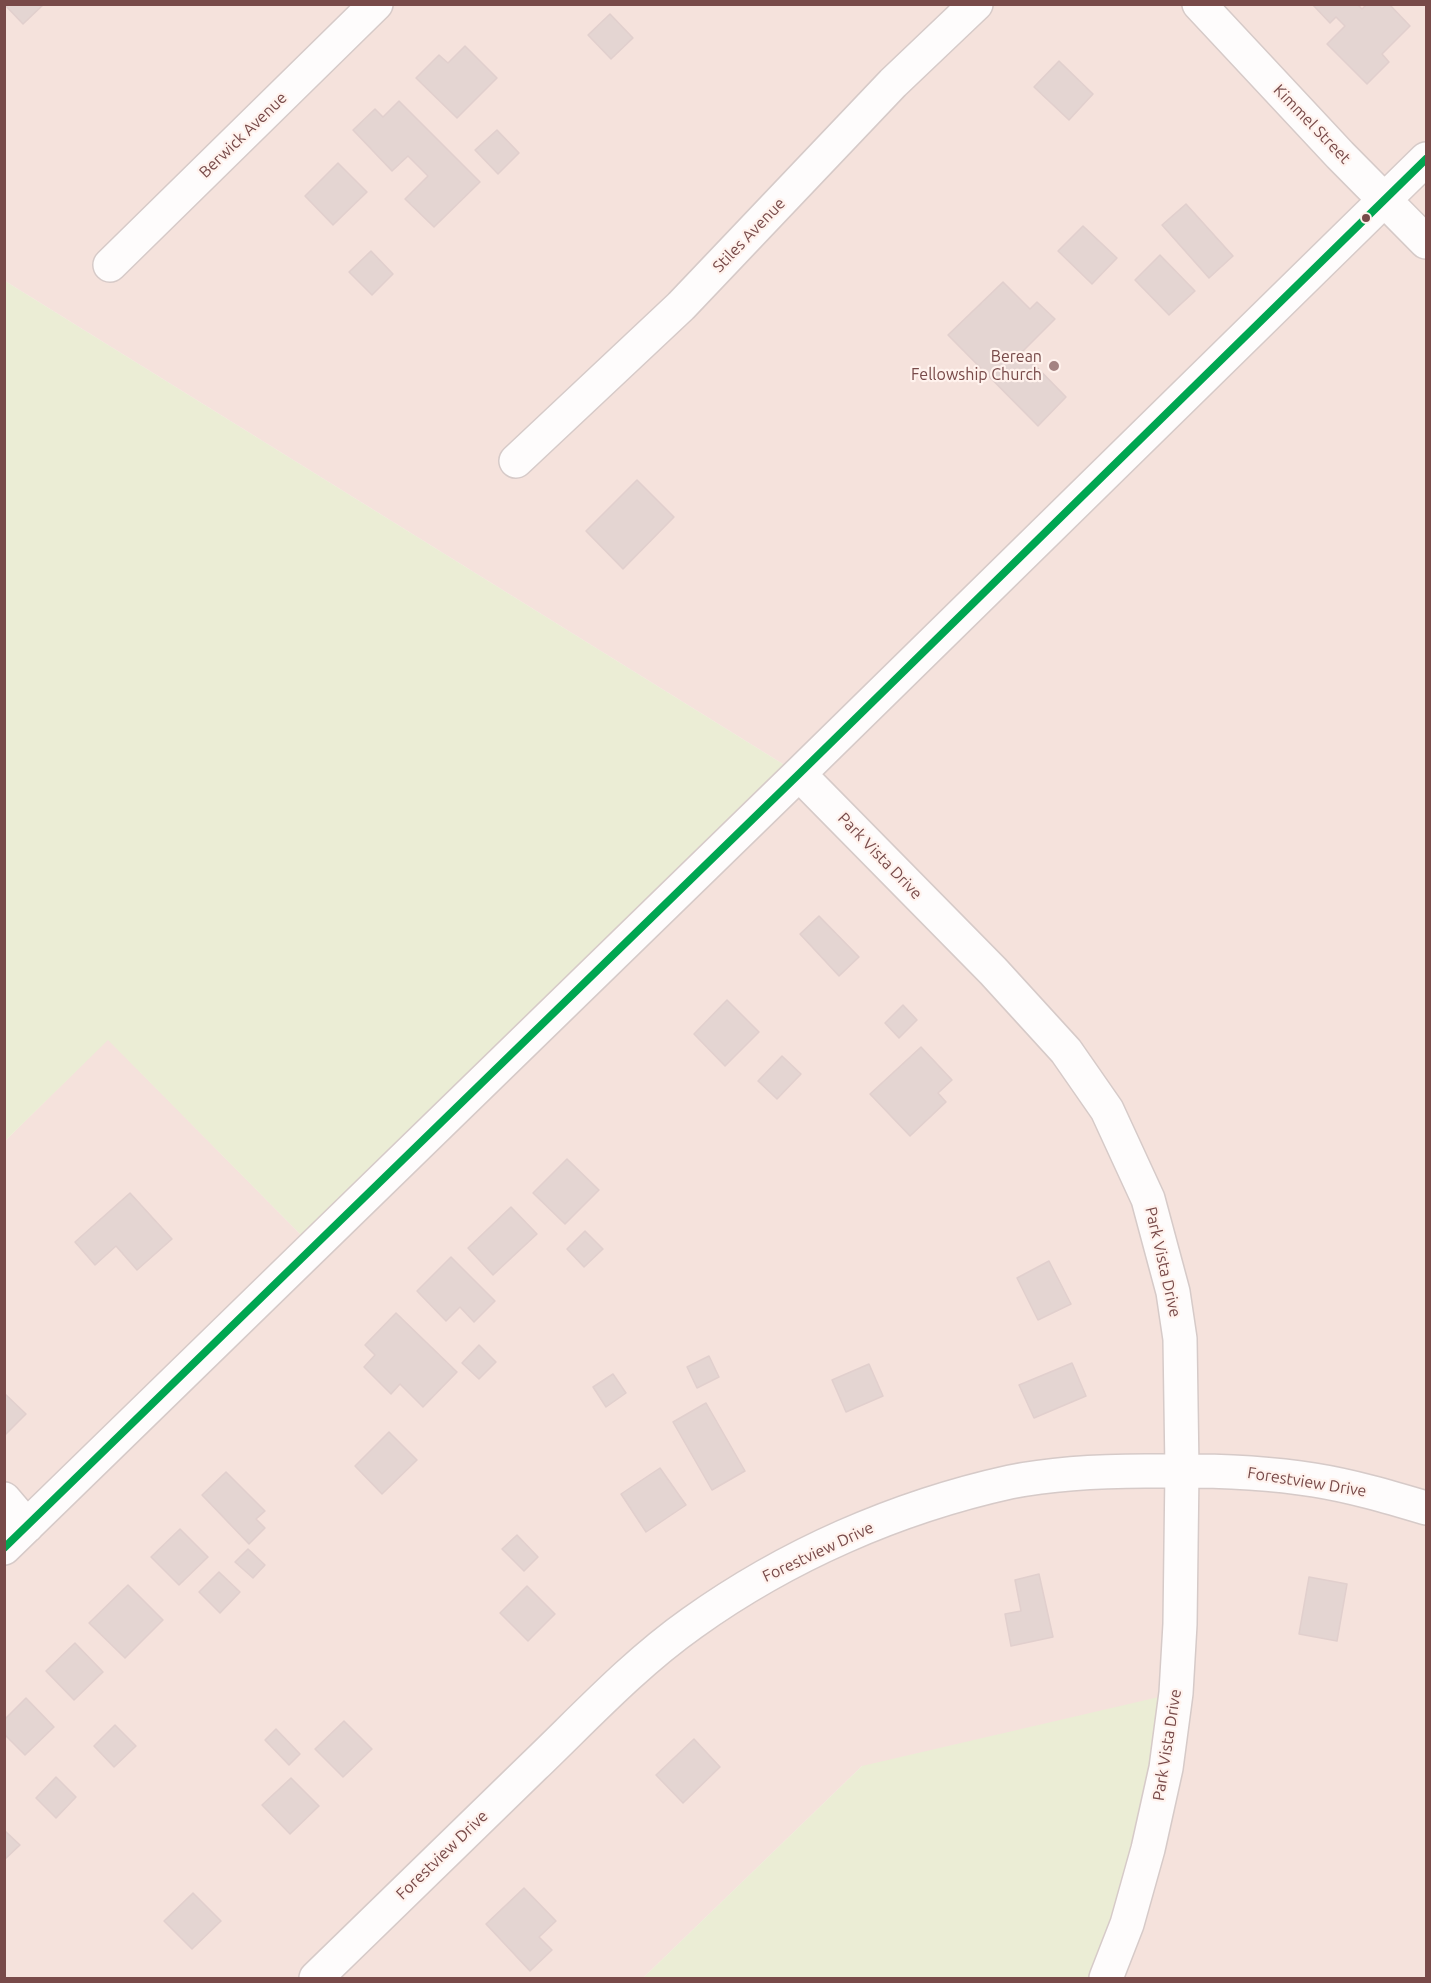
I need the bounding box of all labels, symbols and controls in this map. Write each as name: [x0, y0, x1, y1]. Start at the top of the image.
street label: Kimmel Street: [1269, 80, 1355, 168]
street label: Berwick Avenue: [195, 88, 291, 182]
street label: Stiles Avenue: [709, 194, 789, 276]
unlabelled marker: [1360, 212, 1372, 224]
place label: Berean Fellowship Church: [911, 347, 1042, 385]
marker: Berean Fellowship Church: [1047, 359, 1061, 373]
street label: Park Vista Drive: [834, 809, 926, 903]
street label: Park Vista Drive: [1141, 1205, 1185, 1319]
street label: Forestview Drive: [1246, 1463, 1368, 1501]
street label: Forestview Drive: [759, 1518, 877, 1586]
street label: Park Vista Drive: [1149, 1688, 1185, 1802]
street label: Forestview Drive: [392, 1806, 492, 1904]

